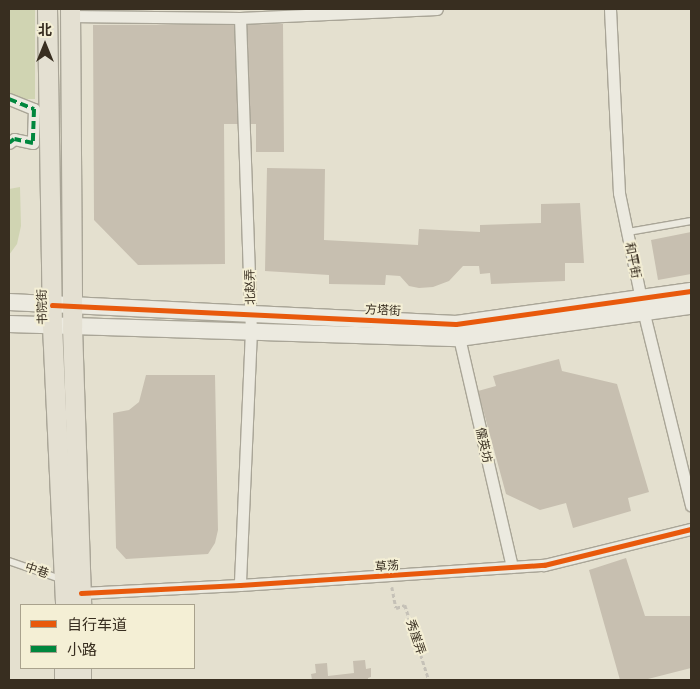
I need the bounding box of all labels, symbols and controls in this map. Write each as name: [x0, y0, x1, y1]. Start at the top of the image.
north arrow: [20, 20, 70, 70]
text: 北: [38, 20, 52, 39]
street label: 和平街: [622, 241, 644, 279]
street label: 北赵弄: [242, 269, 258, 305]
street label: 书院街: [34, 289, 50, 325]
street label: 方塔街: [365, 302, 401, 318]
street label: 儒英坊: [473, 426, 495, 464]
street label: 草荡: [375, 558, 399, 574]
street label: 中巷: [23, 559, 51, 581]
legend: [20, 604, 195, 669]
text: 自行车道: [67, 614, 127, 634]
street label: 秀崖弄: [403, 618, 429, 656]
text: 小路: [67, 639, 97, 659]

